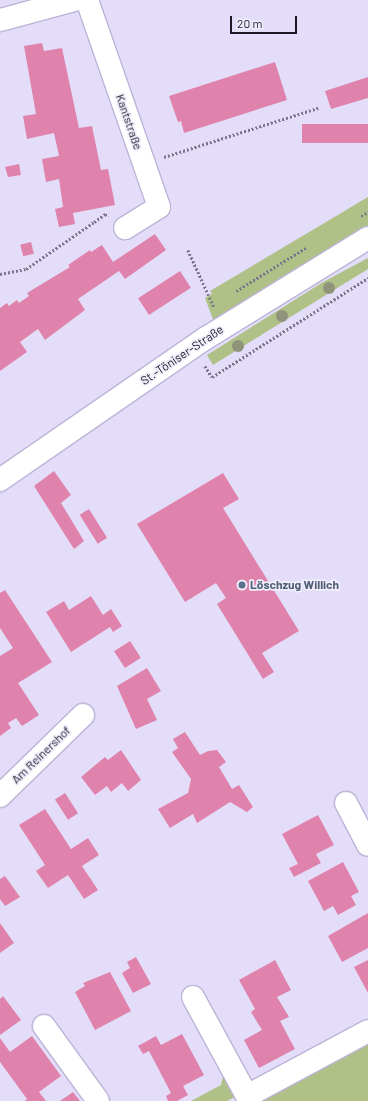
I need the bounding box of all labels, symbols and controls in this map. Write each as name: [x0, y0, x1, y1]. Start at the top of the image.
scale bar: [232, 8, 299, 34]
text: 20 m: [237, 16, 263, 30]
street label: Kantstraße: [113, 92, 145, 152]
street label: St.-Töniser-Straße: [138, 322, 226, 388]
place label: Löschzug Willich: [250, 578, 339, 592]
marker: Löschzug Willich: [237, 580, 247, 590]
street label: Am Reinershof: [9, 723, 73, 787]

